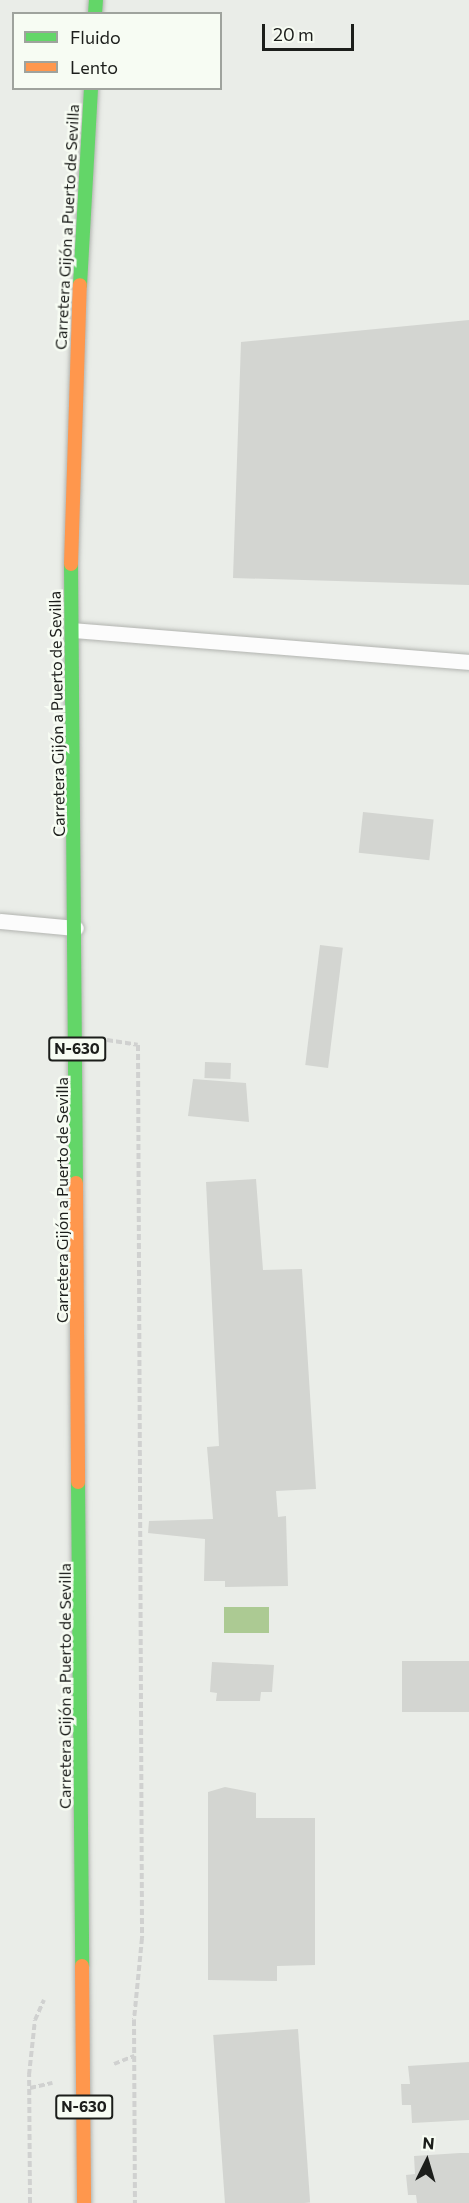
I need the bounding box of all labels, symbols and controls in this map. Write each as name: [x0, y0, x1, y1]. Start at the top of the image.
legend: [12, 12, 222, 90]
scale bar: [265, 12, 356, 50]
text: 20 m: [273, 23, 314, 45]
text: Fluido: [70, 26, 121, 48]
text: Lento: [70, 56, 118, 78]
street label: Carretera Gijón a Puerto de Sevilla: [51, 104, 83, 350]
street label: Carretera Gijón a Puerto de Sevilla: [45, 591, 69, 837]
road number: N-630: [47, 1037, 107, 1061]
street label: Carretera Gijón a Puerto de Sevilla: [52, 1077, 72, 1323]
street label: Carretera Gijón a Puerto de Sevilla: [55, 1563, 75, 1809]
road number: N-630: [54, 2095, 114, 2119]
north arrow: [397, 2131, 457, 2191]
text: N: [422, 2133, 435, 2153]

